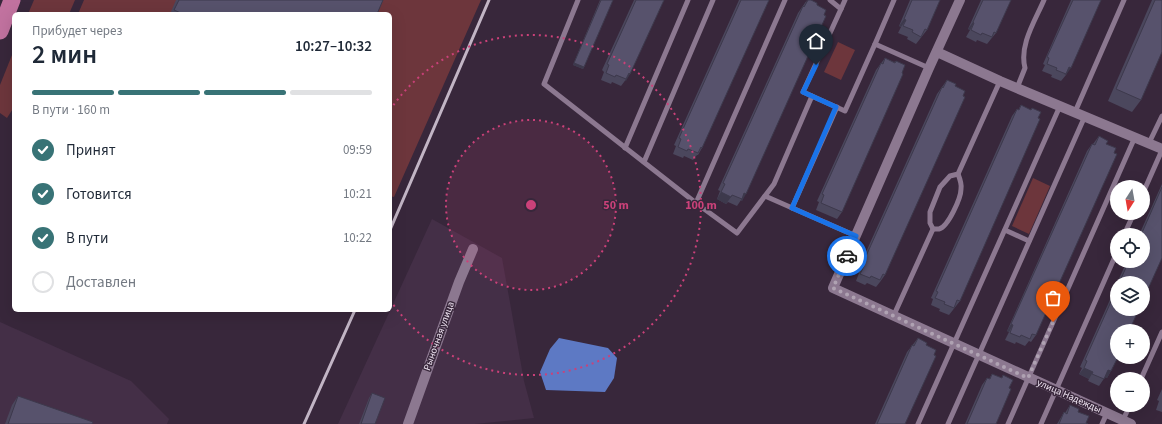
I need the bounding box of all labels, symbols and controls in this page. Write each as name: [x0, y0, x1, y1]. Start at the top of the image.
text: Прибудет через: [32, 22, 122, 40]
pin: [799, 24, 833, 65]
icon: home: [805, 30, 827, 52]
text: 2 мин: [32, 36, 97, 73]
text: 10:27–10:32: [295, 36, 372, 57]
text: В пути · 160 m: [32, 101, 110, 119]
icon: check: [32, 139, 54, 161]
text: Принят: [66, 140, 116, 161]
text: 09:59: [343, 141, 372, 159]
north arrow: [1110, 180, 1150, 220]
map controls: [1110, 180, 1150, 412]
icon: check: [32, 183, 54, 205]
text: Готовится: [66, 184, 132, 205]
text: 10:21: [343, 185, 372, 203]
text: 50 m: [603, 197, 629, 214]
text: 100 m: [685, 197, 717, 214]
centre of rings: [524, 198, 538, 212]
icon: check: [32, 227, 54, 249]
text: В пути: [66, 228, 109, 249]
button: locate: [1110, 228, 1150, 268]
text: 10:22: [343, 229, 372, 247]
courier: [827, 236, 867, 276]
icon: car: [836, 245, 858, 267]
text: Доставлен: [66, 272, 136, 293]
button: layers: [1110, 276, 1150, 316]
pin: [1036, 281, 1070, 322]
icon: bag: [1042, 287, 1064, 309]
street label: Рыночная улица: [420, 299, 458, 373]
button: +: [1110, 324, 1150, 364]
button: −: [1110, 372, 1150, 412]
street label: улица Надежды: [1035, 376, 1103, 416]

